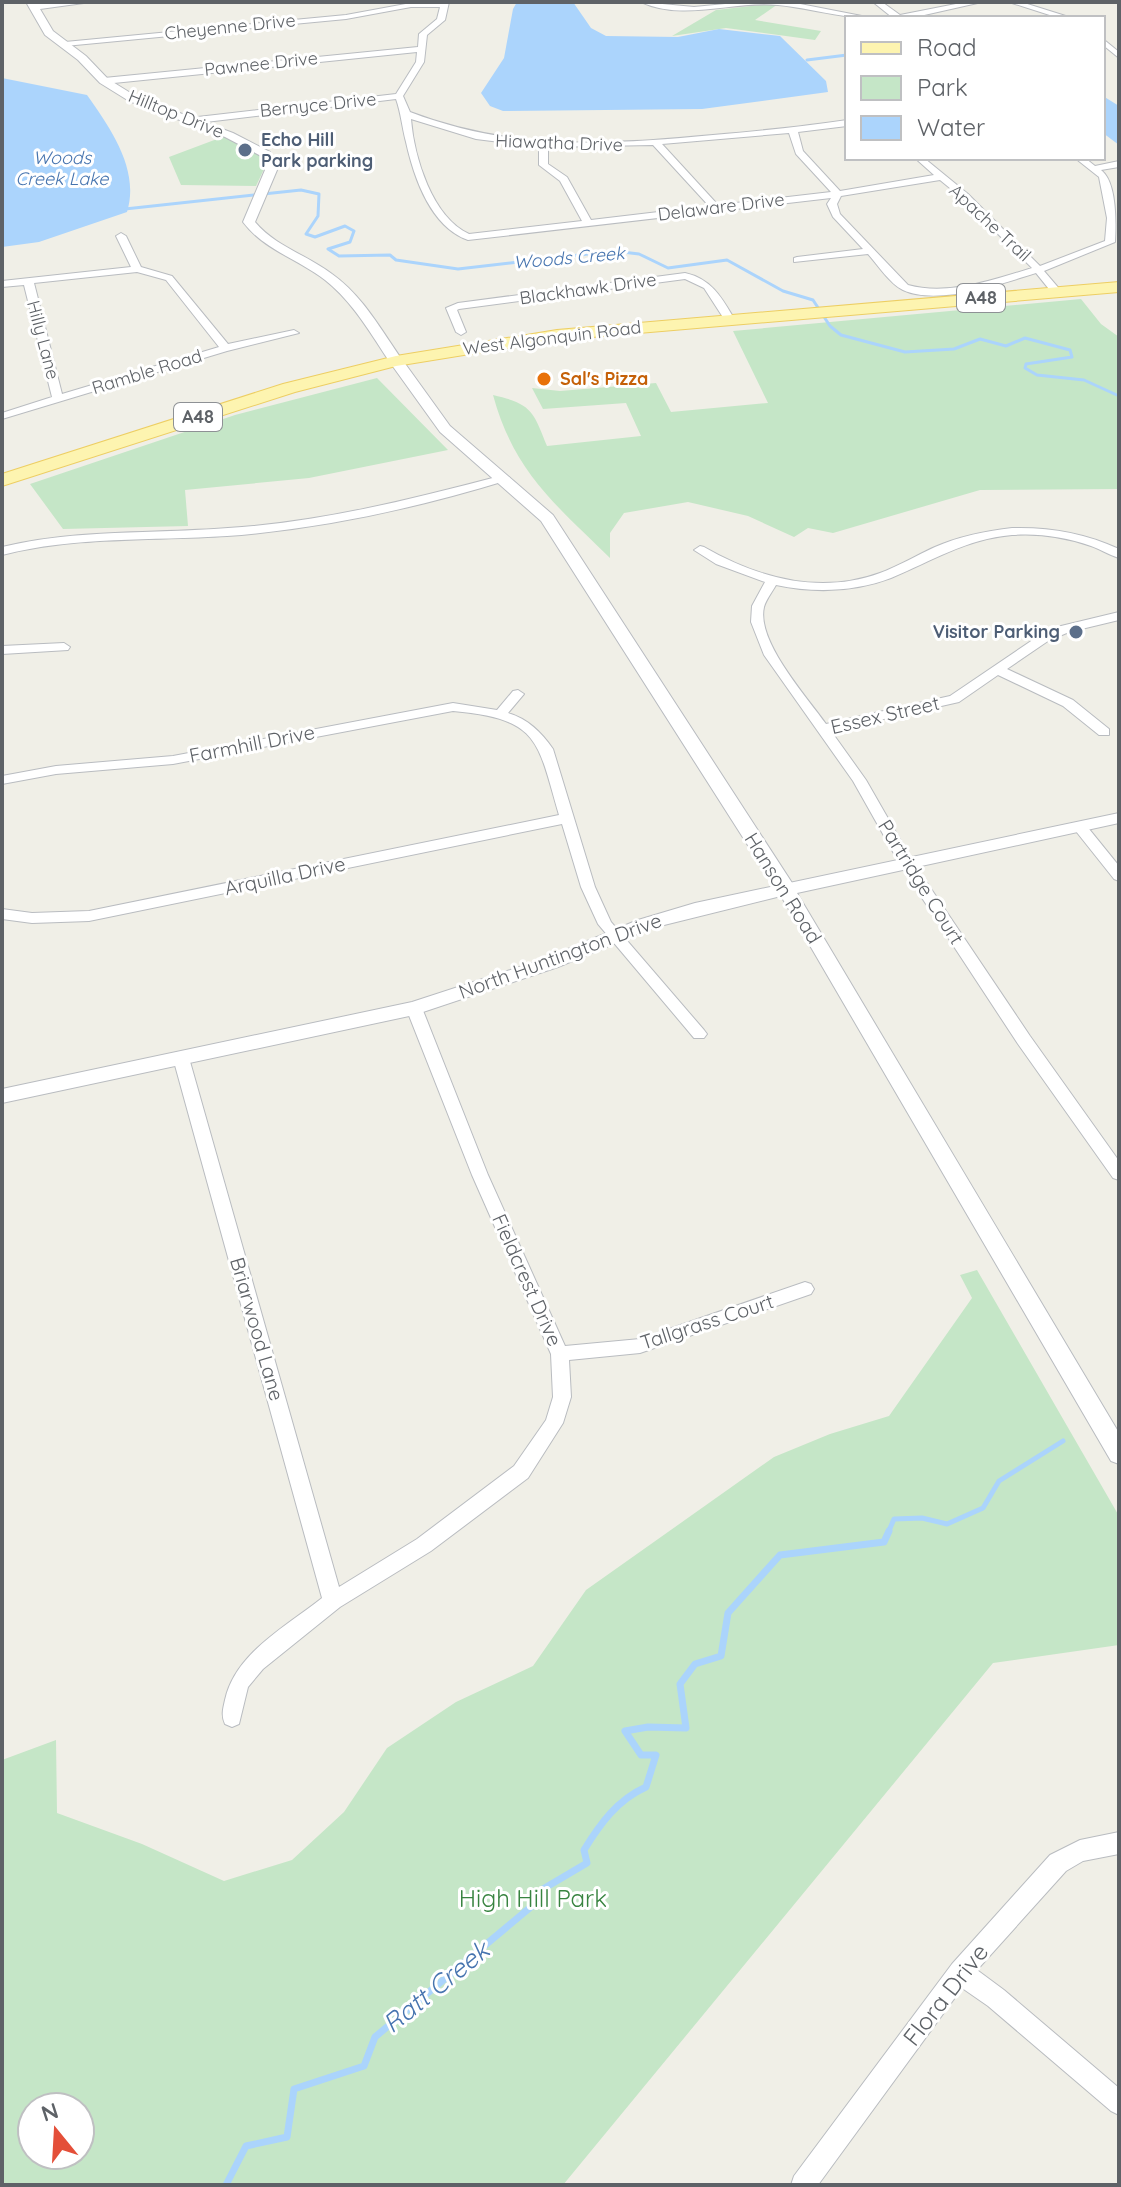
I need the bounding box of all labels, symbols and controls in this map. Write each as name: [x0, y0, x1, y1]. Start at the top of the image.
street label: Cheyenne Drive: [163, 8, 297, 45]
legend: [845, 16, 1105, 160]
text: Road: [917, 32, 977, 62]
street label: Pawnee Drive: [203, 46, 319, 81]
text: Park: [917, 72, 968, 102]
street label: Hilltop Drive: [125, 84, 227, 143]
street label: Bernyce Drive: [259, 87, 377, 122]
text: Water: [917, 112, 985, 142]
place label: Echo Hill Park parking: [261, 128, 373, 172]
street label: Hiawatha Drive: [495, 129, 623, 156]
marker: Echo Hill Park parking: [236, 141, 254, 159]
water label: Woods Creek Lake: [15, 146, 109, 190]
street label: Apache Trail: [945, 179, 1036, 266]
street label: Delaware Drive: [656, 187, 786, 226]
water label: Woods Creek: [512, 241, 627, 274]
street label: Blackhawk Drive: [518, 268, 658, 309]
road number: A48: [957, 284, 1005, 312]
street label: Hilly Lane: [22, 298, 65, 382]
street label: West Algonquin Road: [461, 315, 642, 360]
street label: Ramble Road: [89, 344, 205, 399]
place label: Sal's Pizza: [560, 367, 648, 390]
marker: Sal's Pizza: [535, 370, 553, 388]
road number: A48: [174, 403, 222, 431]
place label: Visitor Parking: [933, 620, 1060, 643]
marker: Visitor Parking: [1067, 623, 1085, 641]
street label: Essex Street: [828, 690, 942, 739]
street label: Farmhill Drive: [187, 719, 317, 768]
street label: Partridge Court: [873, 815, 970, 949]
street label: Hanson Road: [739, 828, 827, 948]
street label: Arquilla Drive: [222, 851, 348, 901]
street label: North Huntington Drive: [455, 907, 665, 1004]
street label: Fieldcrest Drive: [487, 1210, 568, 1350]
street label: Briarwood Lane: [225, 1254, 290, 1404]
street label: Tallgrass Court: [637, 1288, 777, 1355]
park label: High Hill Park: [459, 1883, 607, 1913]
water label: Ratt Creek: [376, 1932, 497, 2040]
street label: Flora Drive: [896, 1937, 994, 2051]
north arrow: [16, 2091, 96, 2171]
text: N: [38, 2096, 62, 2128]

